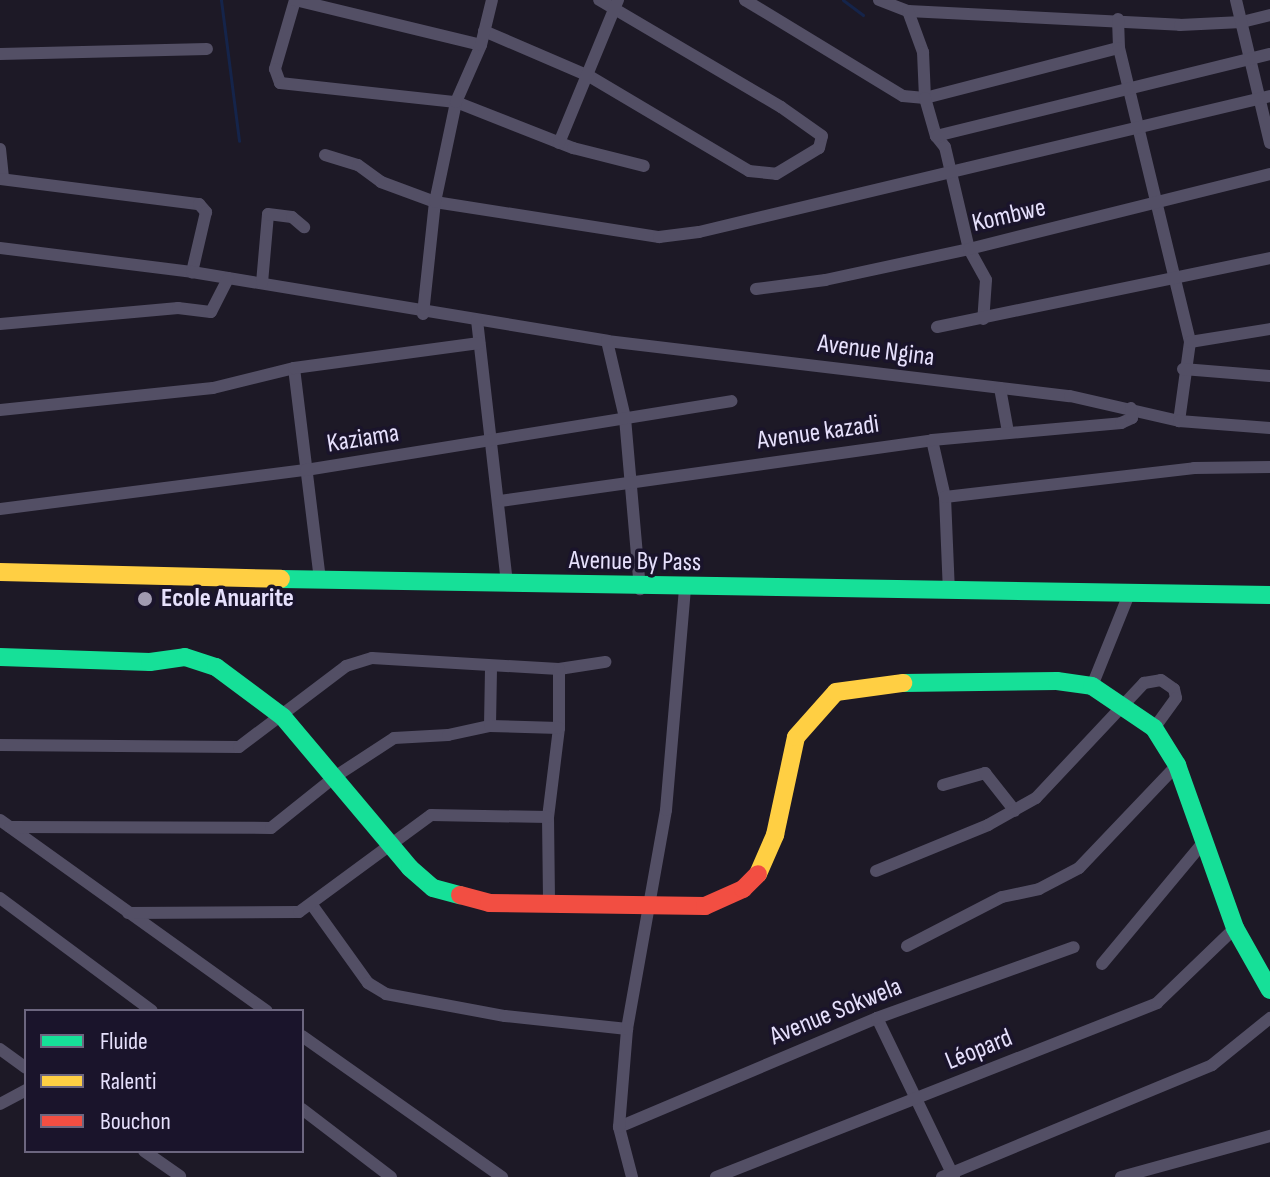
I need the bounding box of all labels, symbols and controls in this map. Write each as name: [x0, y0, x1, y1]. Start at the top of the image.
street label: Kombwe: [969, 192, 1049, 240]
street label: Avenue Ngina: [816, 328, 936, 374]
street label: Avenue kazadi: [755, 409, 881, 457]
street label: Kaziama: [325, 418, 401, 460]
street label: Avenue By Pass: [569, 545, 701, 579]
place label: Ecole Anuarite: [161, 583, 294, 615]
marker: Ecole Anuarite: [136, 590, 154, 608]
street label: Avenue Sokwela: [766, 971, 906, 1053]
legend: [24, 1009, 304, 1153]
street label: Léopard: [941, 1023, 1017, 1077]
text: Fluide: [100, 1027, 148, 1056]
text: Ralenti: [100, 1067, 156, 1096]
text: Bouchon: [100, 1107, 171, 1136]

